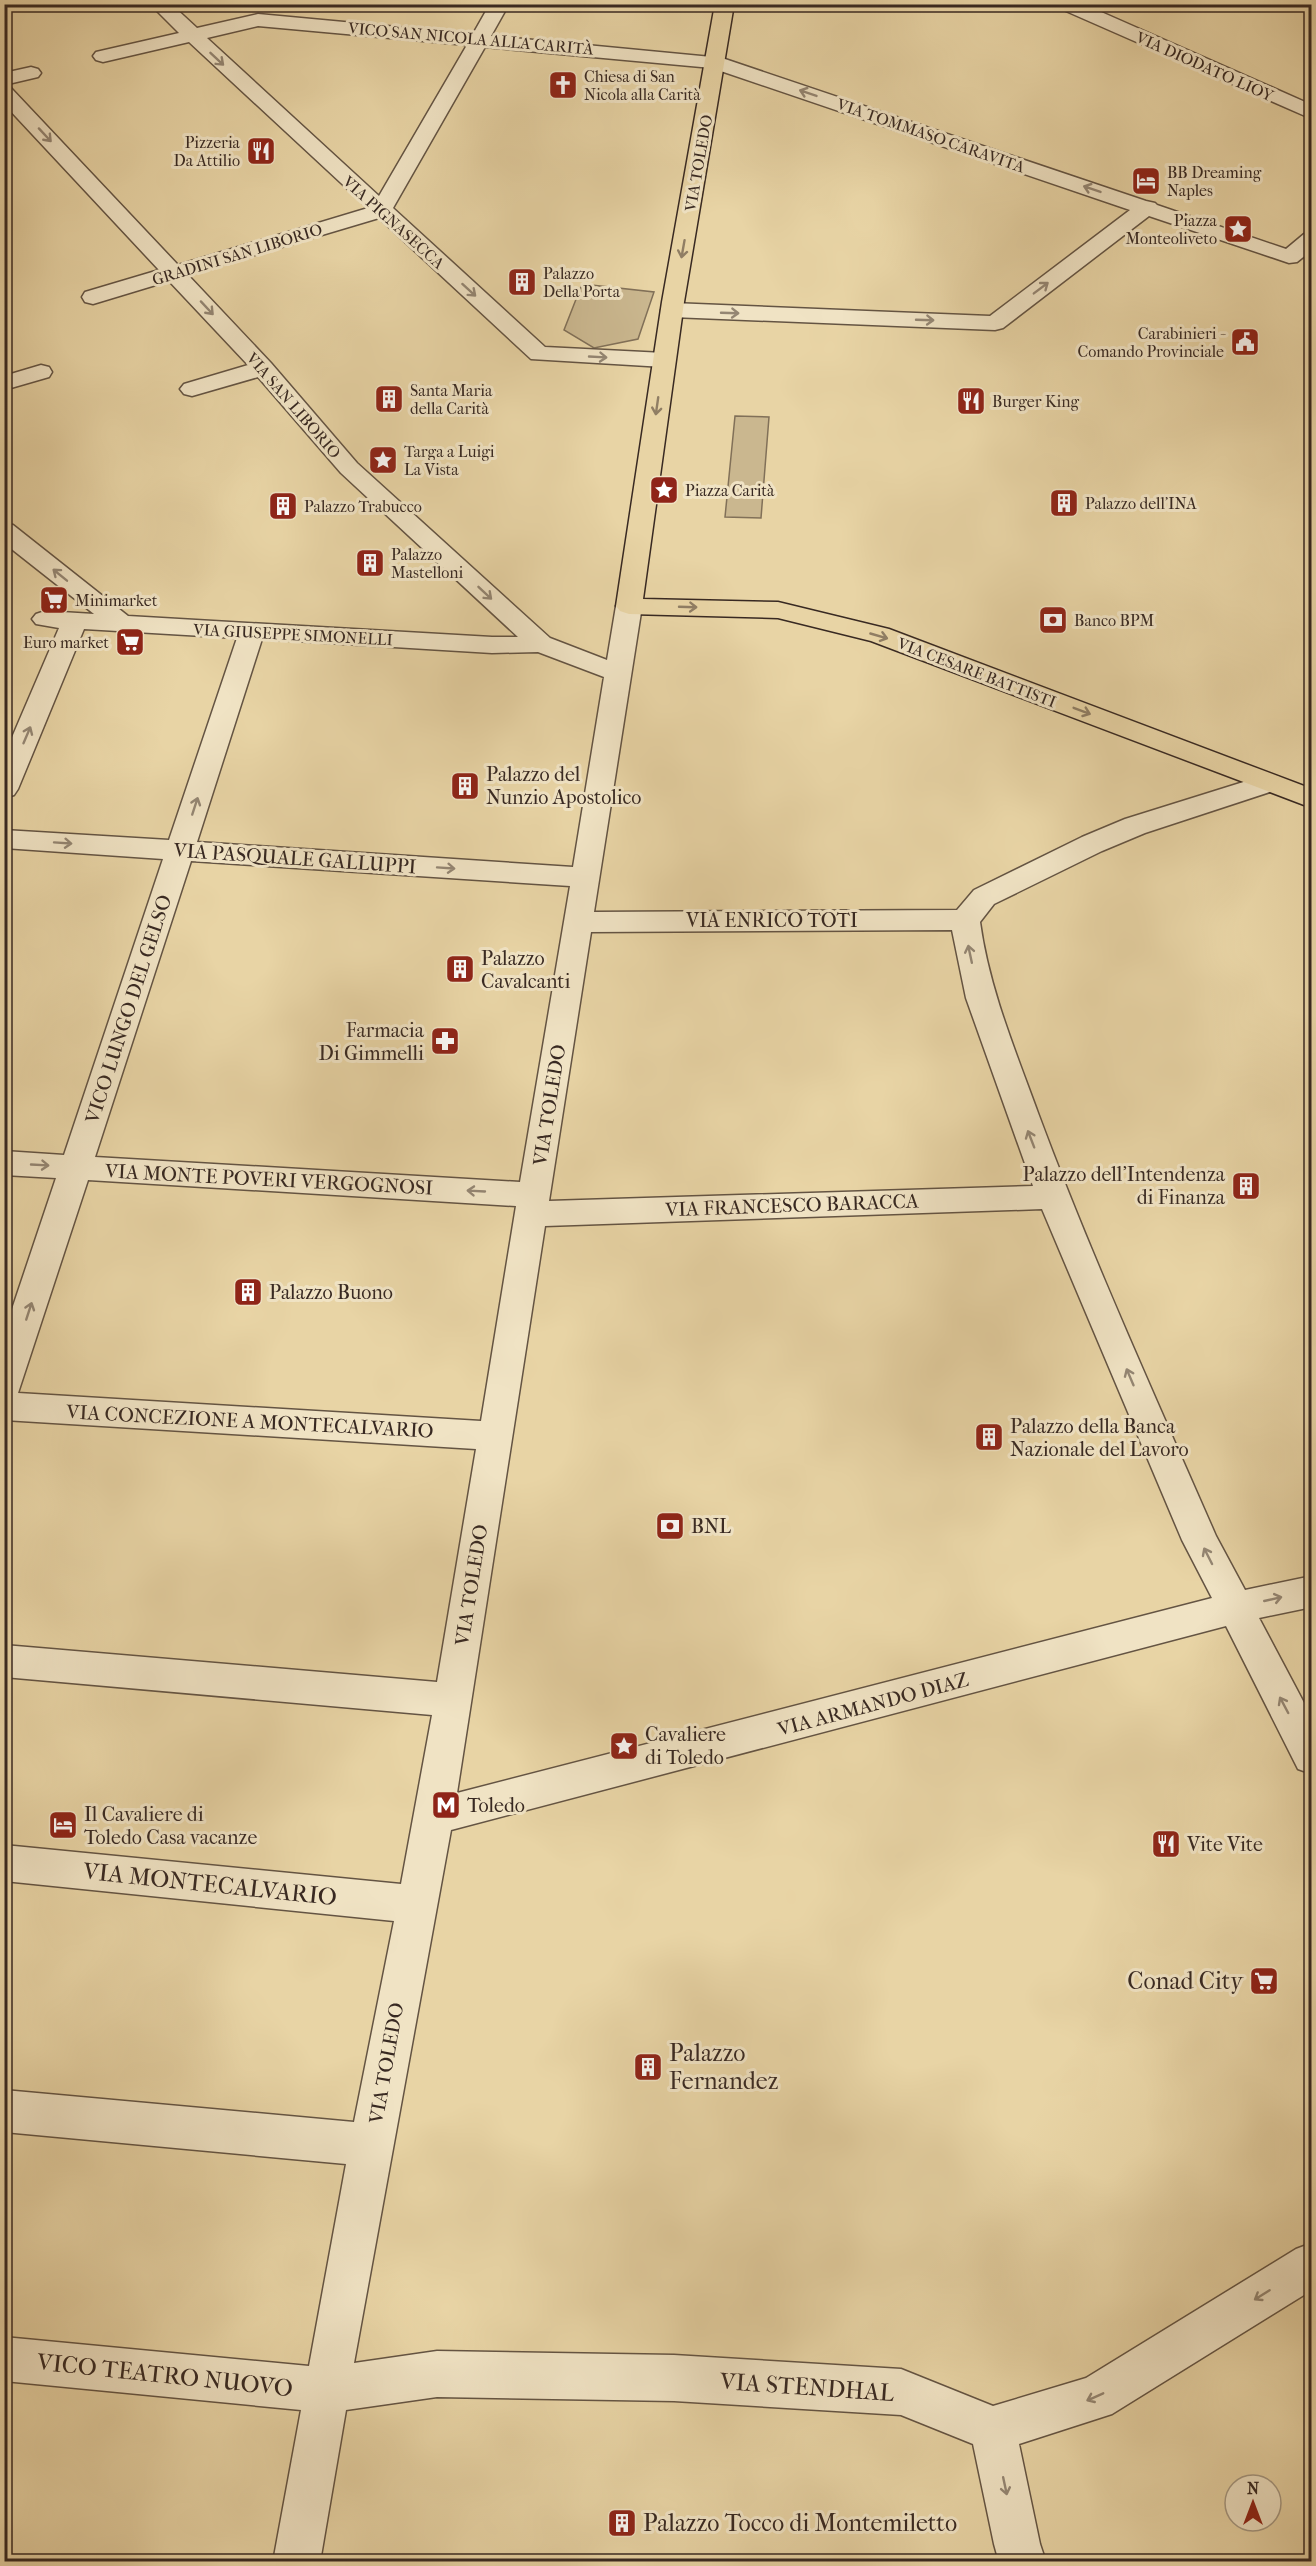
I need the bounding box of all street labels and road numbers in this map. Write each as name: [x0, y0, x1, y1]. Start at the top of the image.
street label: VICO SAN NICOLA ALLA CARITÀ: [346, 17, 595, 59]
street label: VIA DIODATO LIOY: [1132, 27, 1278, 106]
street label: VIA TOMMASO CARAVITA: [834, 94, 1028, 177]
street label: VIA TOLEDO: [680, 113, 716, 214]
street label: VIA PIGNASECCA: [338, 171, 449, 273]
street label: GRADINI SAN LIBORIO: [150, 220, 324, 289]
street label: VIA SAN LIBORIO: [242, 348, 345, 462]
street label: VIA GIUSEPPE SIMONELLI: [192, 620, 393, 649]
street label: VIA CESARE BATTISTI: [894, 633, 1059, 711]
street label: VIA PASQUALE GALLUPPI: [172, 838, 417, 878]
street label: VICO LUNGO DEL GELSO: [80, 892, 176, 1127]
street label: VIA ENRICO TOTI: [685, 909, 858, 932]
street label: VIA TOLEDO: [528, 1043, 570, 1168]
street label: VIA MONTE POVERI VERGOGNOSI: [103, 1159, 434, 1200]
street label: VIA FRANCESCO BARACCA: [664, 1190, 920, 1221]
street label: VIA CONCEZIONE A MONTECALVARIO: [65, 1400, 434, 1443]
street label: VIA TOLEDO: [450, 1523, 492, 1648]
street label: VIA ARMANDO DIAZ: [774, 1668, 972, 1741]
street label: VIA MONTECALVARIO: [81, 1857, 338, 1911]
street label: VIA TOLEDO: [364, 2001, 408, 2126]
street label: VICO TEATRO NUOVO: [35, 2348, 294, 2402]
street label: VIA STENDHAL: [718, 2367, 895, 2407]

